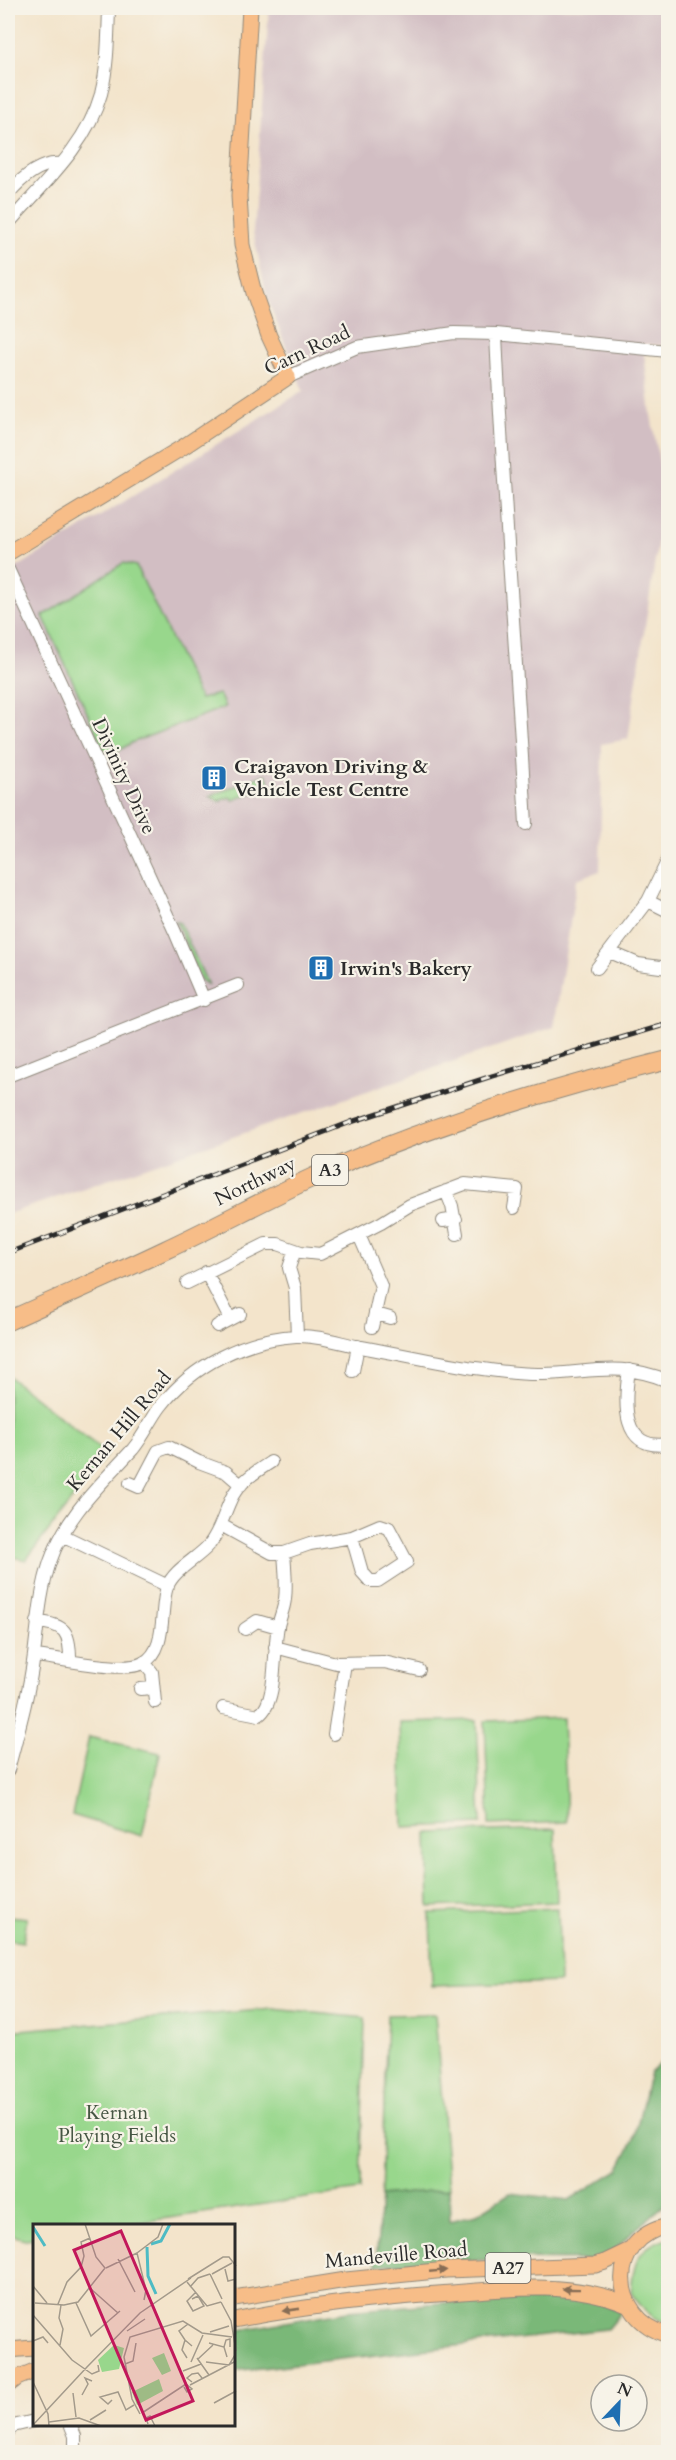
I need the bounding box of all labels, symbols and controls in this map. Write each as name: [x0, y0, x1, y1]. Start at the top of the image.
street label: Carn Road: [260, 318, 355, 382]
street label: Divinity Drive: [85, 714, 163, 838]
place label: Craigavon Driving & Vehicle Test Centre: [234, 753, 429, 803]
building icon: Craigavon Driving & Vehicle Test Centre: [199, 763, 229, 793]
building icon: Irwin's Bakery: [306, 953, 336, 983]
place label: Irwin's Bakery: [340, 955, 473, 982]
street label: Northway: [210, 1149, 301, 1212]
road number: A3: [312, 1155, 348, 1185]
street label: Kernan Hill Road: [60, 1365, 178, 1497]
park label: Kernan Playing Fields: [58, 2099, 176, 2149]
inset map: [33, 2224, 236, 2427]
street label: Mandeville Road: [324, 2235, 469, 2275]
road number: A27: [486, 2253, 530, 2283]
one-way arrow: [428, 2266, 447, 2276]
one-way arrow: [562, 2284, 581, 2294]
one-way arrow: [281, 2305, 300, 2314]
north arrow: [589, 2373, 649, 2433]
text: N: [614, 2377, 635, 2403]

